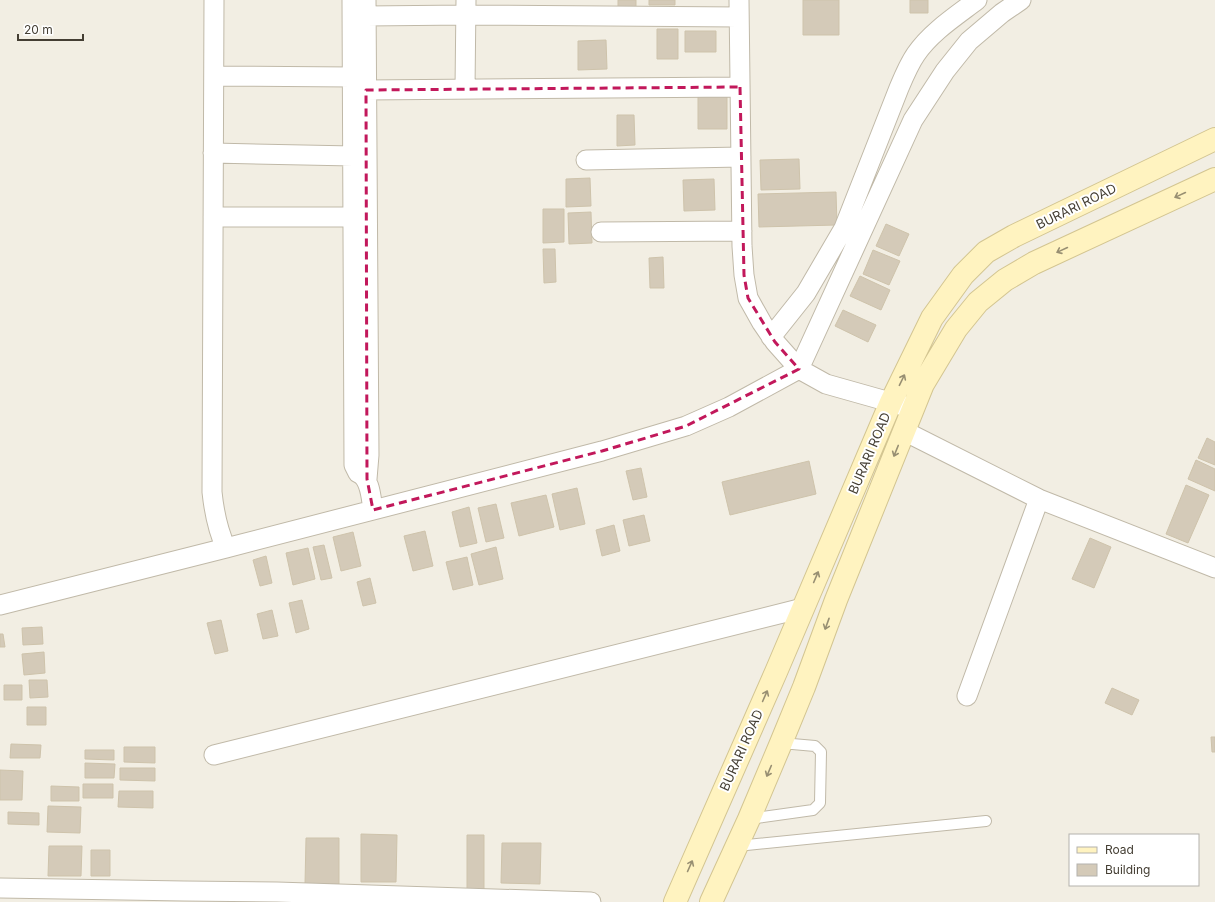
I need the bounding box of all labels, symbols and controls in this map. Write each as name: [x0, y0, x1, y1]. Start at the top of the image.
scale bar: [18, 16, 83, 42]
text: 20 m: [24, 22, 53, 37]
street label: BURARI ROAD: [1033, 180, 1119, 232]
one-way arrow: [1174, 192, 1186, 199]
one-way arrow: [1056, 247, 1068, 254]
one-way arrow: [899, 375, 906, 387]
street label: BURARI ROAD: [845, 410, 893, 496]
one-way arrow: [892, 445, 900, 457]
one-way arrow: [813, 571, 821, 583]
one-way arrow: [822, 618, 830, 630]
one-way arrow: [762, 690, 769, 702]
street label: BURARI ROAD: [716, 707, 766, 793]
one-way arrow: [765, 765, 772, 777]
legend: [1069, 834, 1199, 886]
text: Road: [1105, 842, 1134, 857]
one-way arrow: [687, 861, 694, 873]
text: Building: [1105, 862, 1150, 877]

